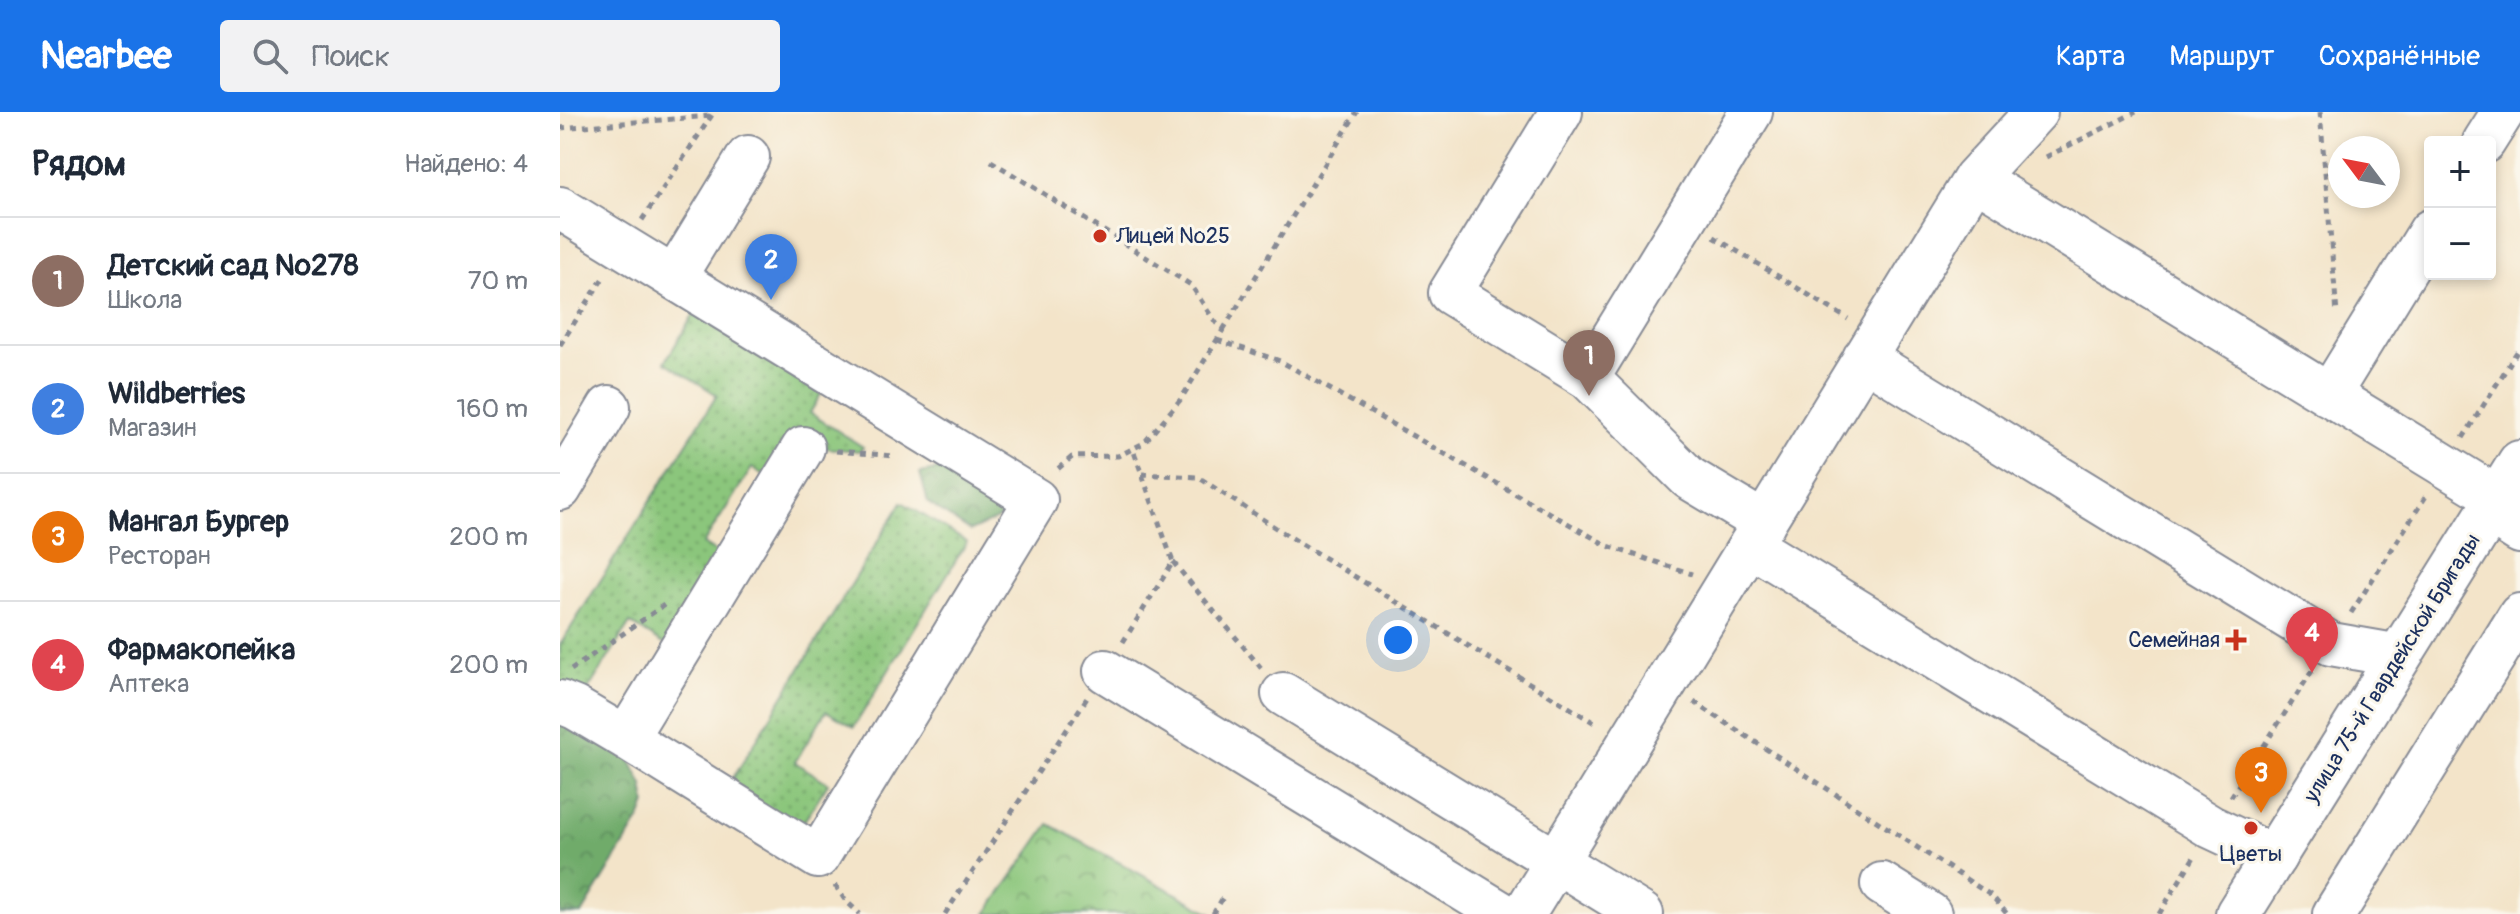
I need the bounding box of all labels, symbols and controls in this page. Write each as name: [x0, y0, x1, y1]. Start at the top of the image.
search box: [220, 20, 780, 92]
text: Nearbee: [40, 32, 172, 80]
icon: search: [248, 34, 292, 78]
text: Поиск: [312, 38, 390, 75]
text: Карта: [2056, 39, 2125, 74]
text: Маршрут: [2169, 39, 2275, 74]
text: Сохранённые: [2319, 39, 2480, 74]
north arrow: [2328, 136, 2400, 208]
map controls: [2424, 136, 2496, 280]
button: +: [2424, 136, 2496, 208]
text: Рядом: [32, 143, 126, 186]
text: Найдено: 4: [404, 148, 528, 180]
button: −: [2424, 208, 2496, 280]
place label: Лицей №25: [1115, 222, 1230, 250]
marker: Лицей №25: [1091, 227, 1109, 245]
pin: 2: [745, 234, 797, 300]
text: Детский сад №278: [108, 247, 359, 284]
text: 1: [53, 265, 63, 297]
text: 70 m: [468, 265, 528, 297]
text: Школа: [108, 284, 182, 316]
pin: 1: [1563, 330, 1615, 396]
text: Wildberries: [108, 375, 245, 412]
text: 2: [51, 393, 65, 425]
text: 160 m: [456, 393, 528, 425]
text: Магазин: [108, 412, 197, 444]
text: Мангал Бургер: [108, 503, 289, 540]
text: 3: [51, 521, 65, 553]
text: 200 m: [449, 521, 528, 553]
street label: улица 75-й Гвардейской Бригады: [2297, 528, 2487, 809]
text: Ресторан: [108, 540, 211, 572]
pin: 4: [2286, 607, 2338, 673]
your location: [1378, 620, 1418, 660]
place label: Семейная: [2128, 626, 2220, 654]
text: Фармакопейка: [108, 631, 295, 668]
marker: Семейная: [2227, 631, 2245, 649]
text: 4: [50, 649, 66, 681]
text: 200 m: [449, 649, 528, 681]
text: Аптека: [108, 668, 189, 700]
pin: 3: [2235, 747, 2287, 813]
marker: Цветы: [2242, 819, 2260, 837]
place label: Цветы: [2220, 840, 2282, 868]

